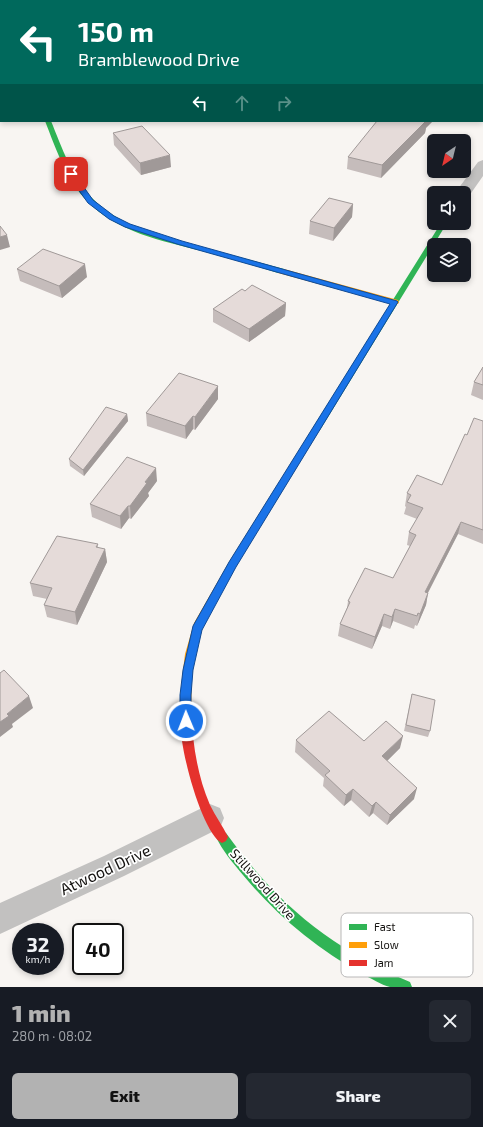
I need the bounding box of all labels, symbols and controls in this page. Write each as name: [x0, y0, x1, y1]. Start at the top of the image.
text: 150 m: [78, 14, 154, 48]
icon: left: [12, 16, 64, 68]
text: Bramblewood Drive: [78, 48, 240, 70]
icon: left: [189, 92, 211, 114]
icon: ahead: [231, 92, 253, 114]
icon: right: [273, 92, 295, 114]
north arrow: [427, 134, 471, 178]
map controls: [427, 134, 471, 282]
pin: [54, 157, 88, 191]
icon: arrive: [60, 163, 82, 185]
button: sound: [427, 186, 471, 230]
button: layers: [427, 238, 471, 282]
position arrow: [165, 700, 207, 742]
street label: Atwood Drive: [57, 840, 153, 898]
street label: Stillwood Drive: [227, 845, 299, 923]
legend: [341, 913, 473, 977]
text: Fast: [374, 920, 396, 933]
speed limit sign: 40: [72, 923, 124, 975]
text: 32: [27, 932, 49, 956]
text: Slow: [374, 938, 399, 951]
text: km/h: [26, 953, 50, 965]
text: Jam: [374, 956, 393, 969]
text: 1 min: [12, 998, 71, 1027]
button: close: [429, 1000, 471, 1042]
text: 280 m · 08:02: [12, 1028, 92, 1044]
button: Exit: [12, 1073, 238, 1119]
button: Share: [246, 1073, 471, 1119]

